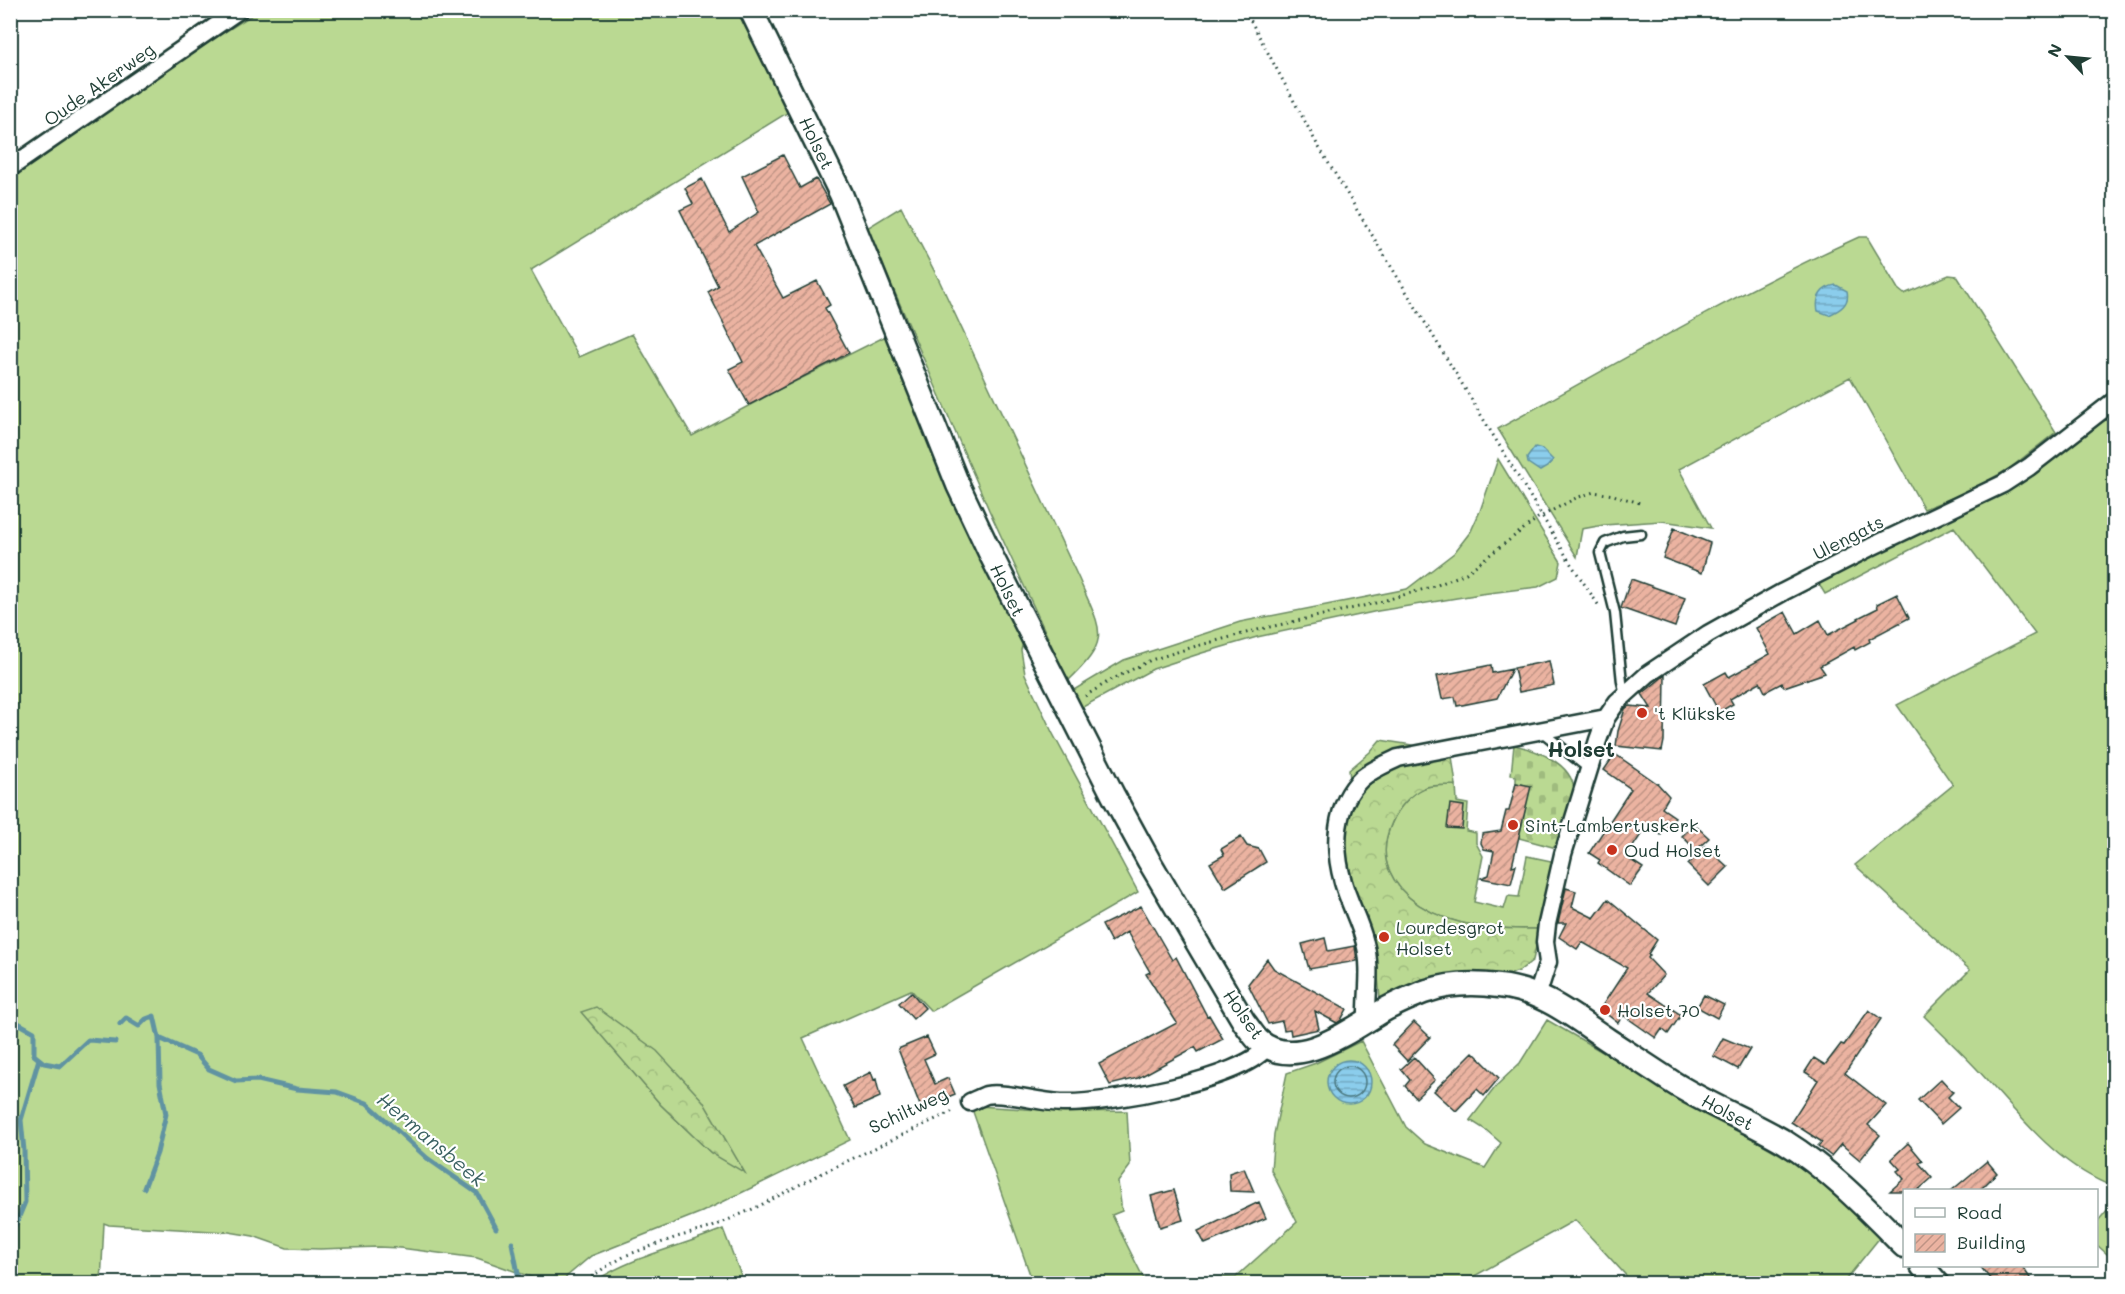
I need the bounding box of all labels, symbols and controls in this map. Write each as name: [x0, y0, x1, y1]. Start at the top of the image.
north arrow: [2038, 27, 2098, 87]
street label: Oude Akerweg: [39, 37, 159, 131]
text: N: [2042, 40, 2066, 60]
street label: Holset: [794, 113, 840, 173]
street label: Ulengats: [1809, 509, 1887, 565]
street label: Holset: [985, 560, 1031, 620]
place label: 't Klükske: [1654, 701, 1736, 725]
marker: 't Klükske: [1635, 706, 1649, 720]
district label: Holset: [1547, 735, 1615, 762]
place label: Sint-Lambertuskerk: [1525, 813, 1699, 837]
marker: Sint-Lambertuskerk: [1506, 818, 1520, 832]
place label: Oud Holset: [1624, 838, 1721, 862]
marker: Oud Holset: [1605, 843, 1619, 857]
place label: Lourdesgrot Holset: [1396, 915, 1504, 960]
marker: Lourdesgrot Holset: [1377, 930, 1391, 944]
street label: Holset: [1218, 984, 1270, 1044]
place label: Holset 70: [1617, 998, 1700, 1022]
marker: Holset 70: [1598, 1003, 1612, 1017]
street label: Schiltweg: [865, 1081, 951, 1139]
water label: Hermansbeek: [372, 1086, 492, 1192]
street label: Holset: [1698, 1088, 1758, 1136]
legend: [1903, 1189, 2098, 1267]
text: Road: [1957, 1200, 2002, 1224]
text: Building: [1957, 1230, 2025, 1254]

